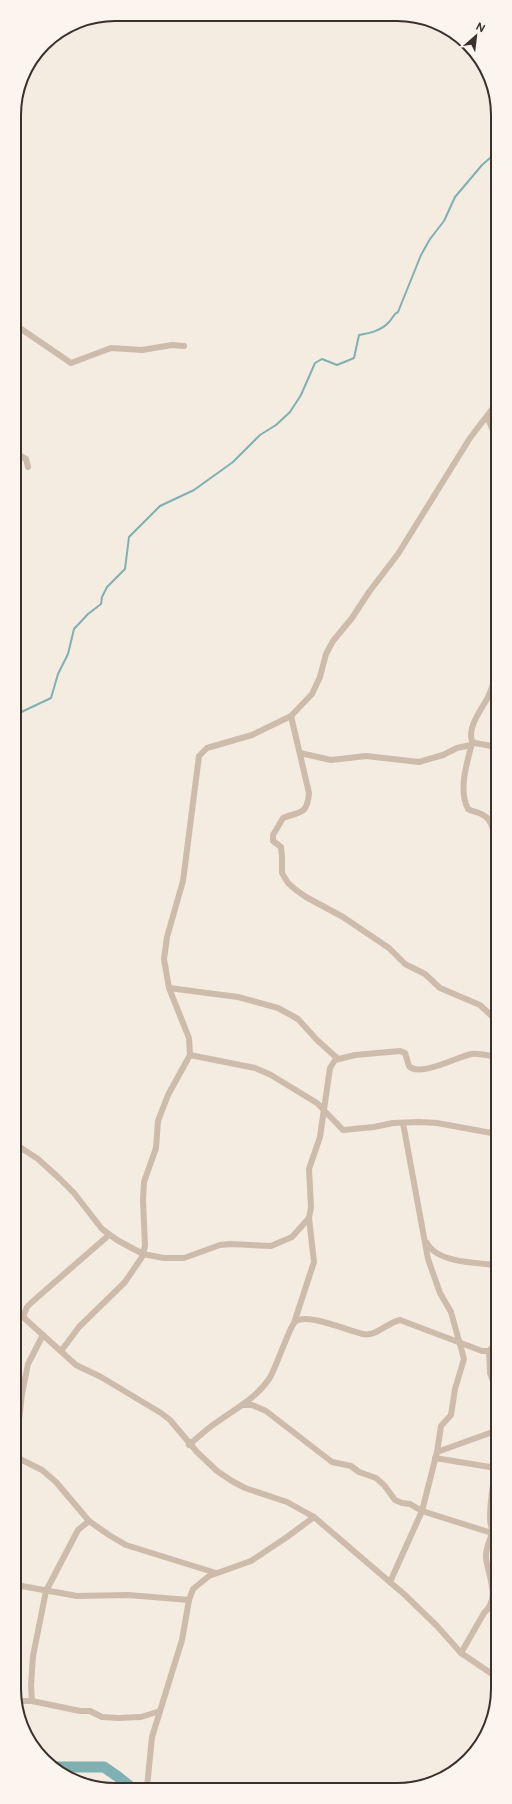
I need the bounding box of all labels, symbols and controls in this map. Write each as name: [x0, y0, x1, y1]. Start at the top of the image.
north arrow: [456, 16, 496, 56]
text: N: [474, 20, 487, 35]

